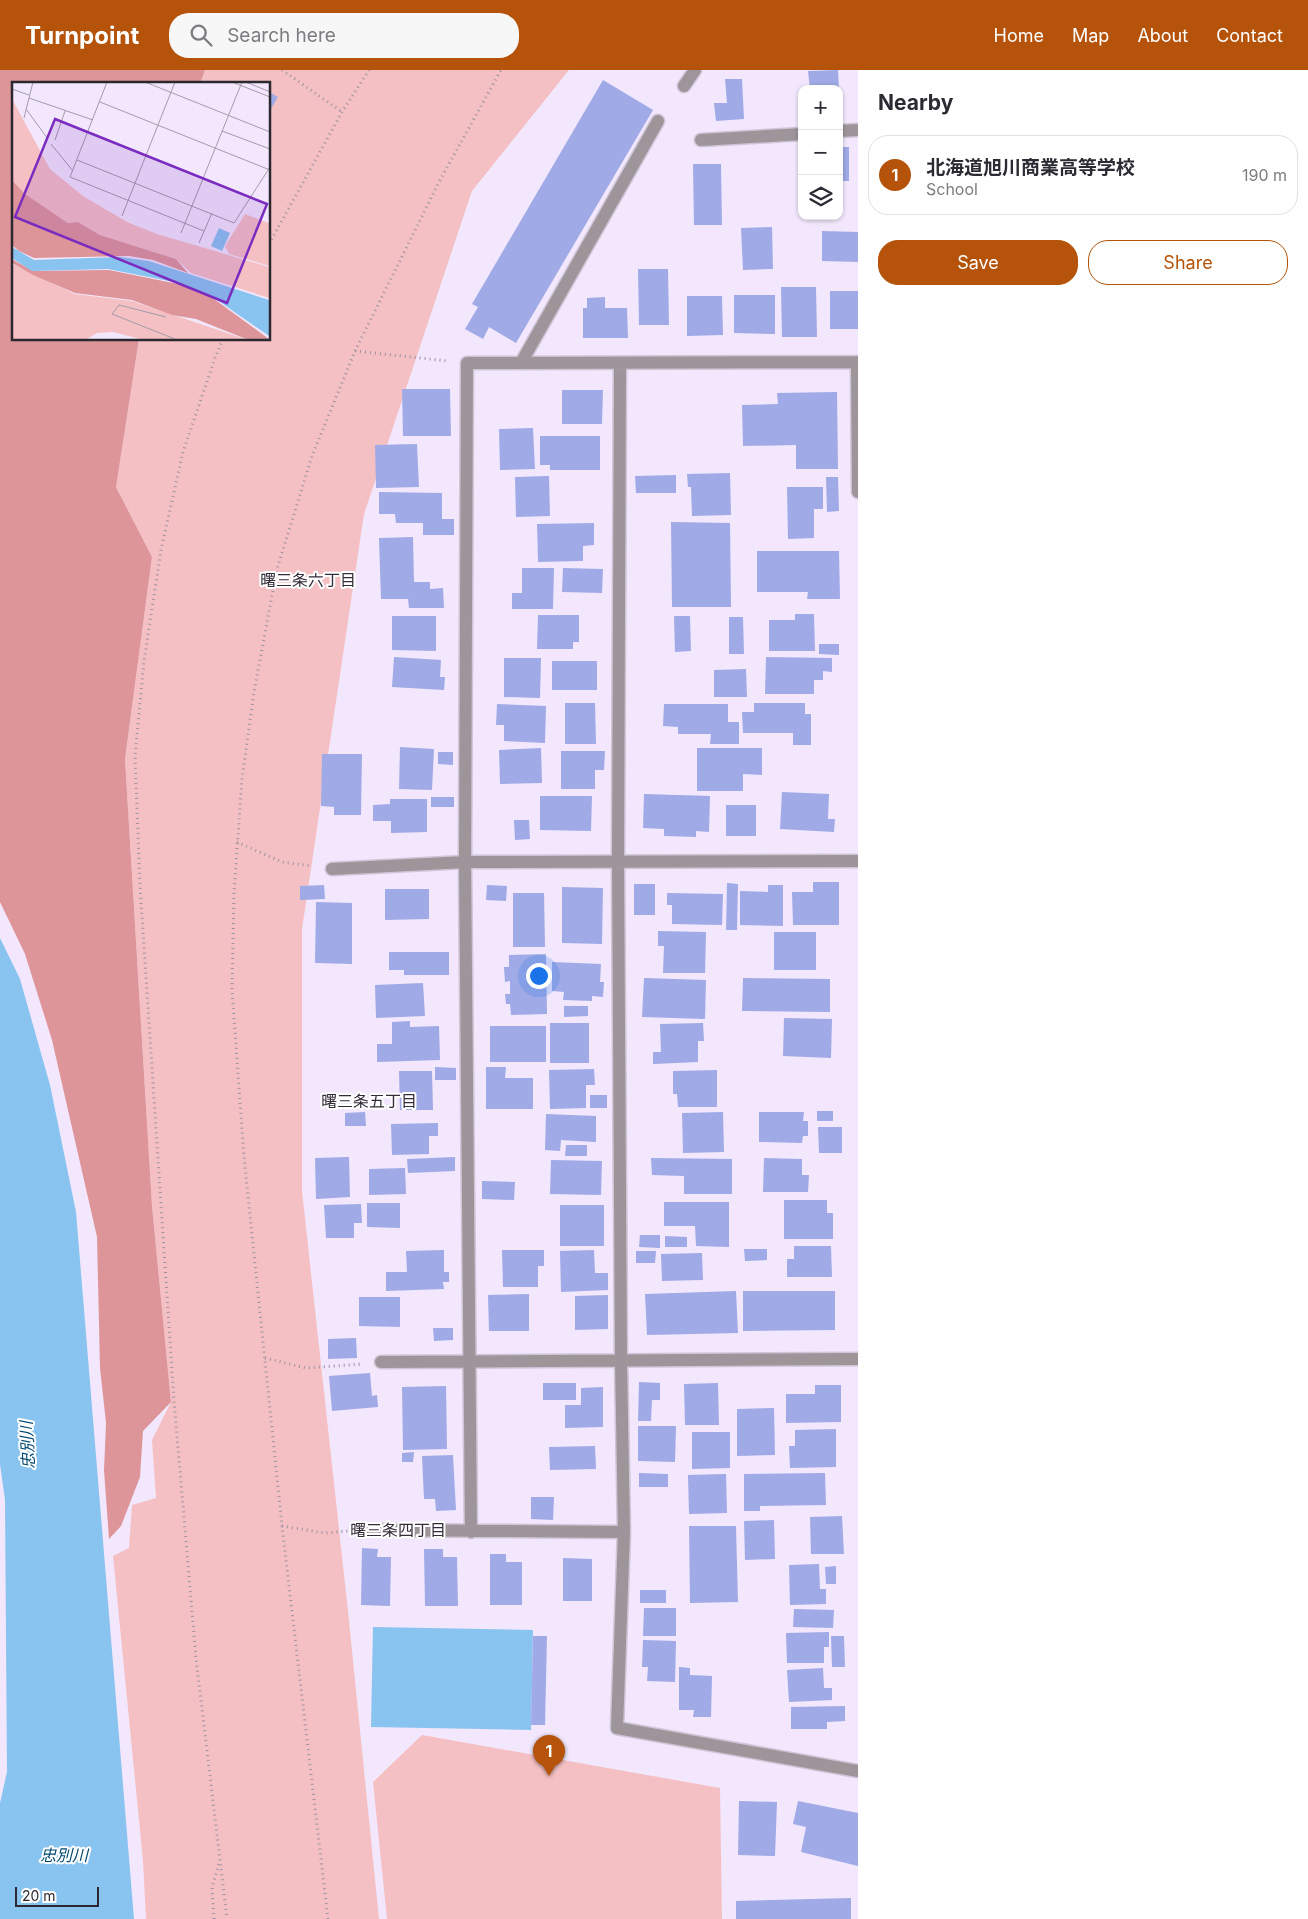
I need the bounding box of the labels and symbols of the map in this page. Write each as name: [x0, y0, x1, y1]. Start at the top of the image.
inset map: [12, 82, 270, 340]
district label: 曙三条六丁目: [260, 570, 356, 590]
your location: [526, 963, 552, 989]
district label: 曙三条五丁目: [321, 1091, 417, 1111]
water label: 忠別川: [16, 1419, 38, 1469]
district label: 曙三条四丁目: [350, 1520, 446, 1540]
pin: 1: [533, 1735, 565, 1776]
water label: 忠別川: [40, 1845, 90, 1865]
scale bar: [15, 1884, 99, 1907]

